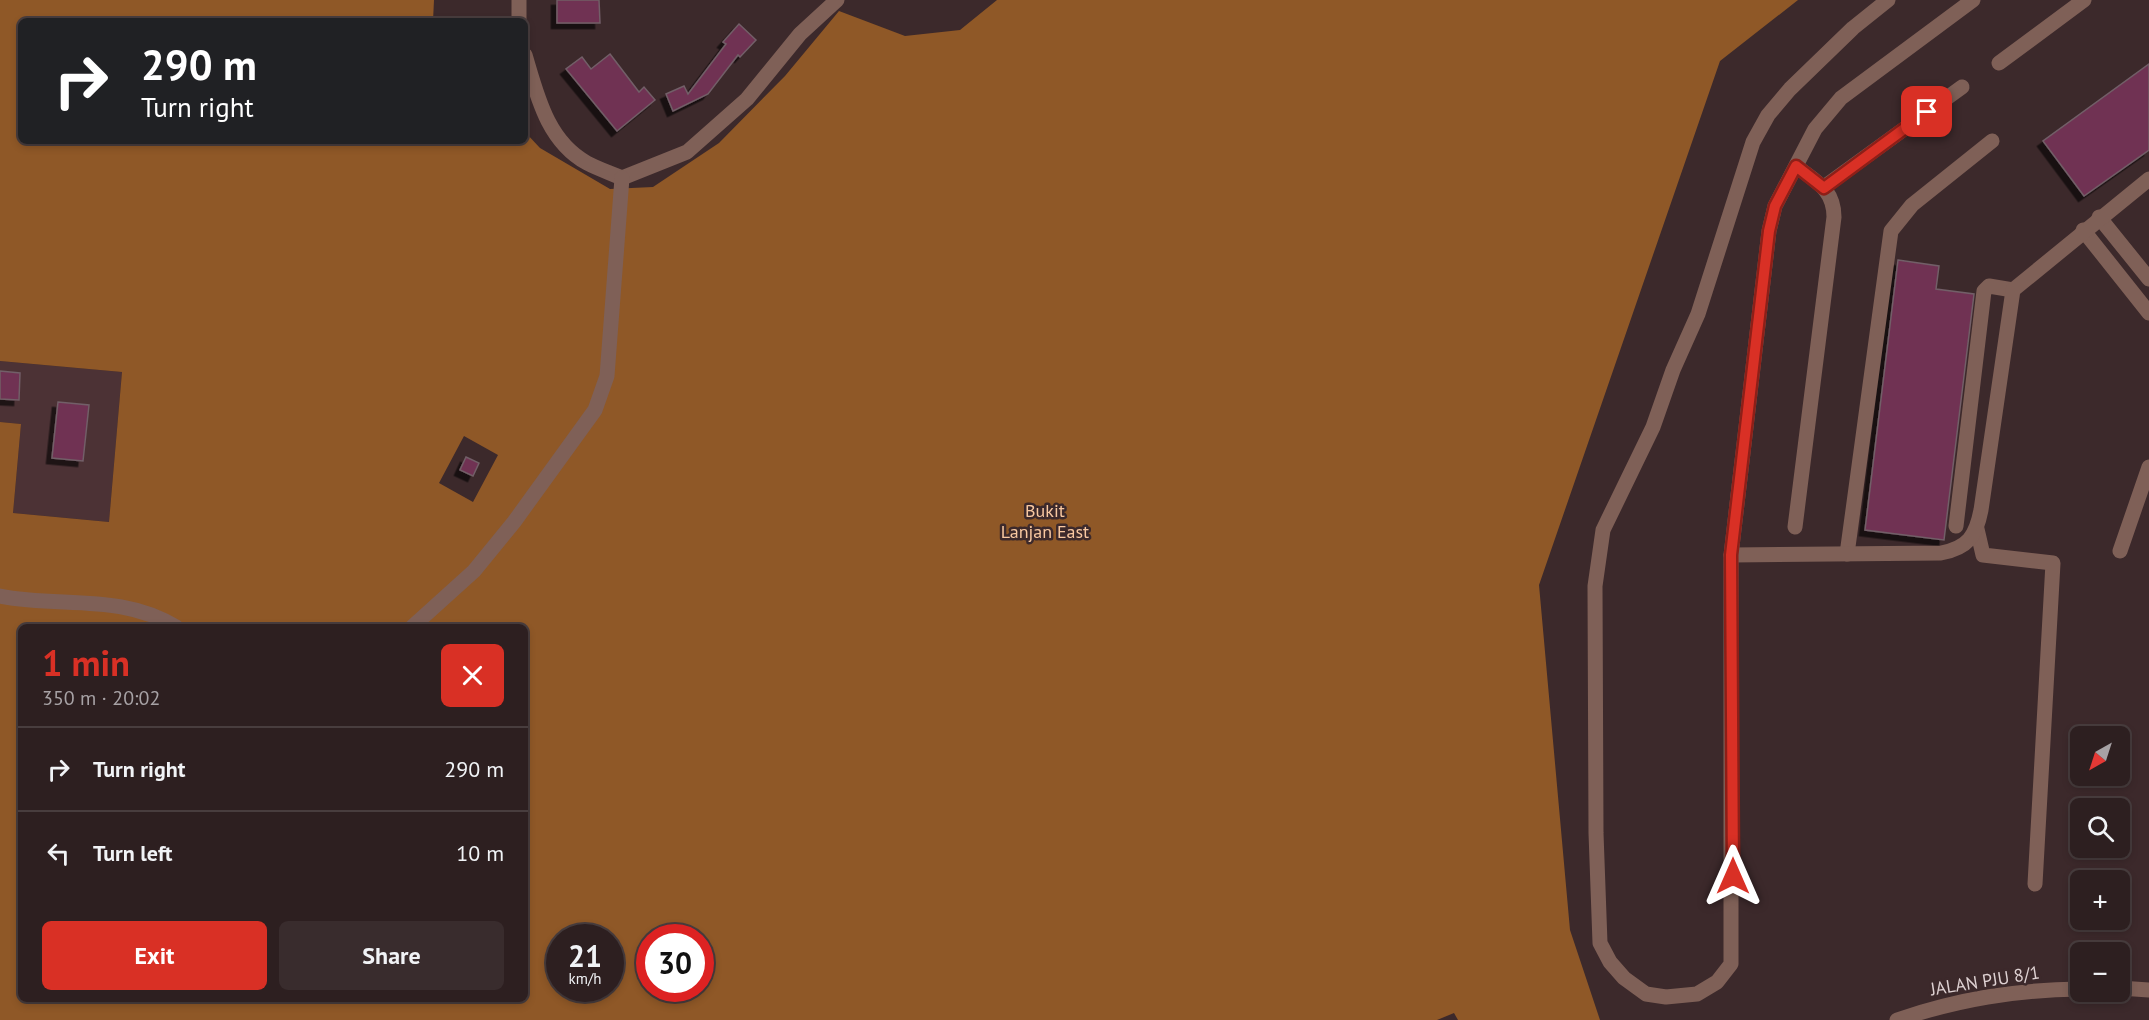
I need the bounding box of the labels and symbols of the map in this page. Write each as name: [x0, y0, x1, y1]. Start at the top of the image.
pin: [1901, 86, 1952, 137]
park label: Bukit Lanjan East: [1001, 499, 1089, 543]
north arrow: [2070, 726, 2130, 786]
position arrow: [1701, 844, 1765, 908]
speed limit sign: 30: [636, 924, 714, 1002]
street label: JALAN PJU 8/1: [1928, 961, 2041, 1001]

